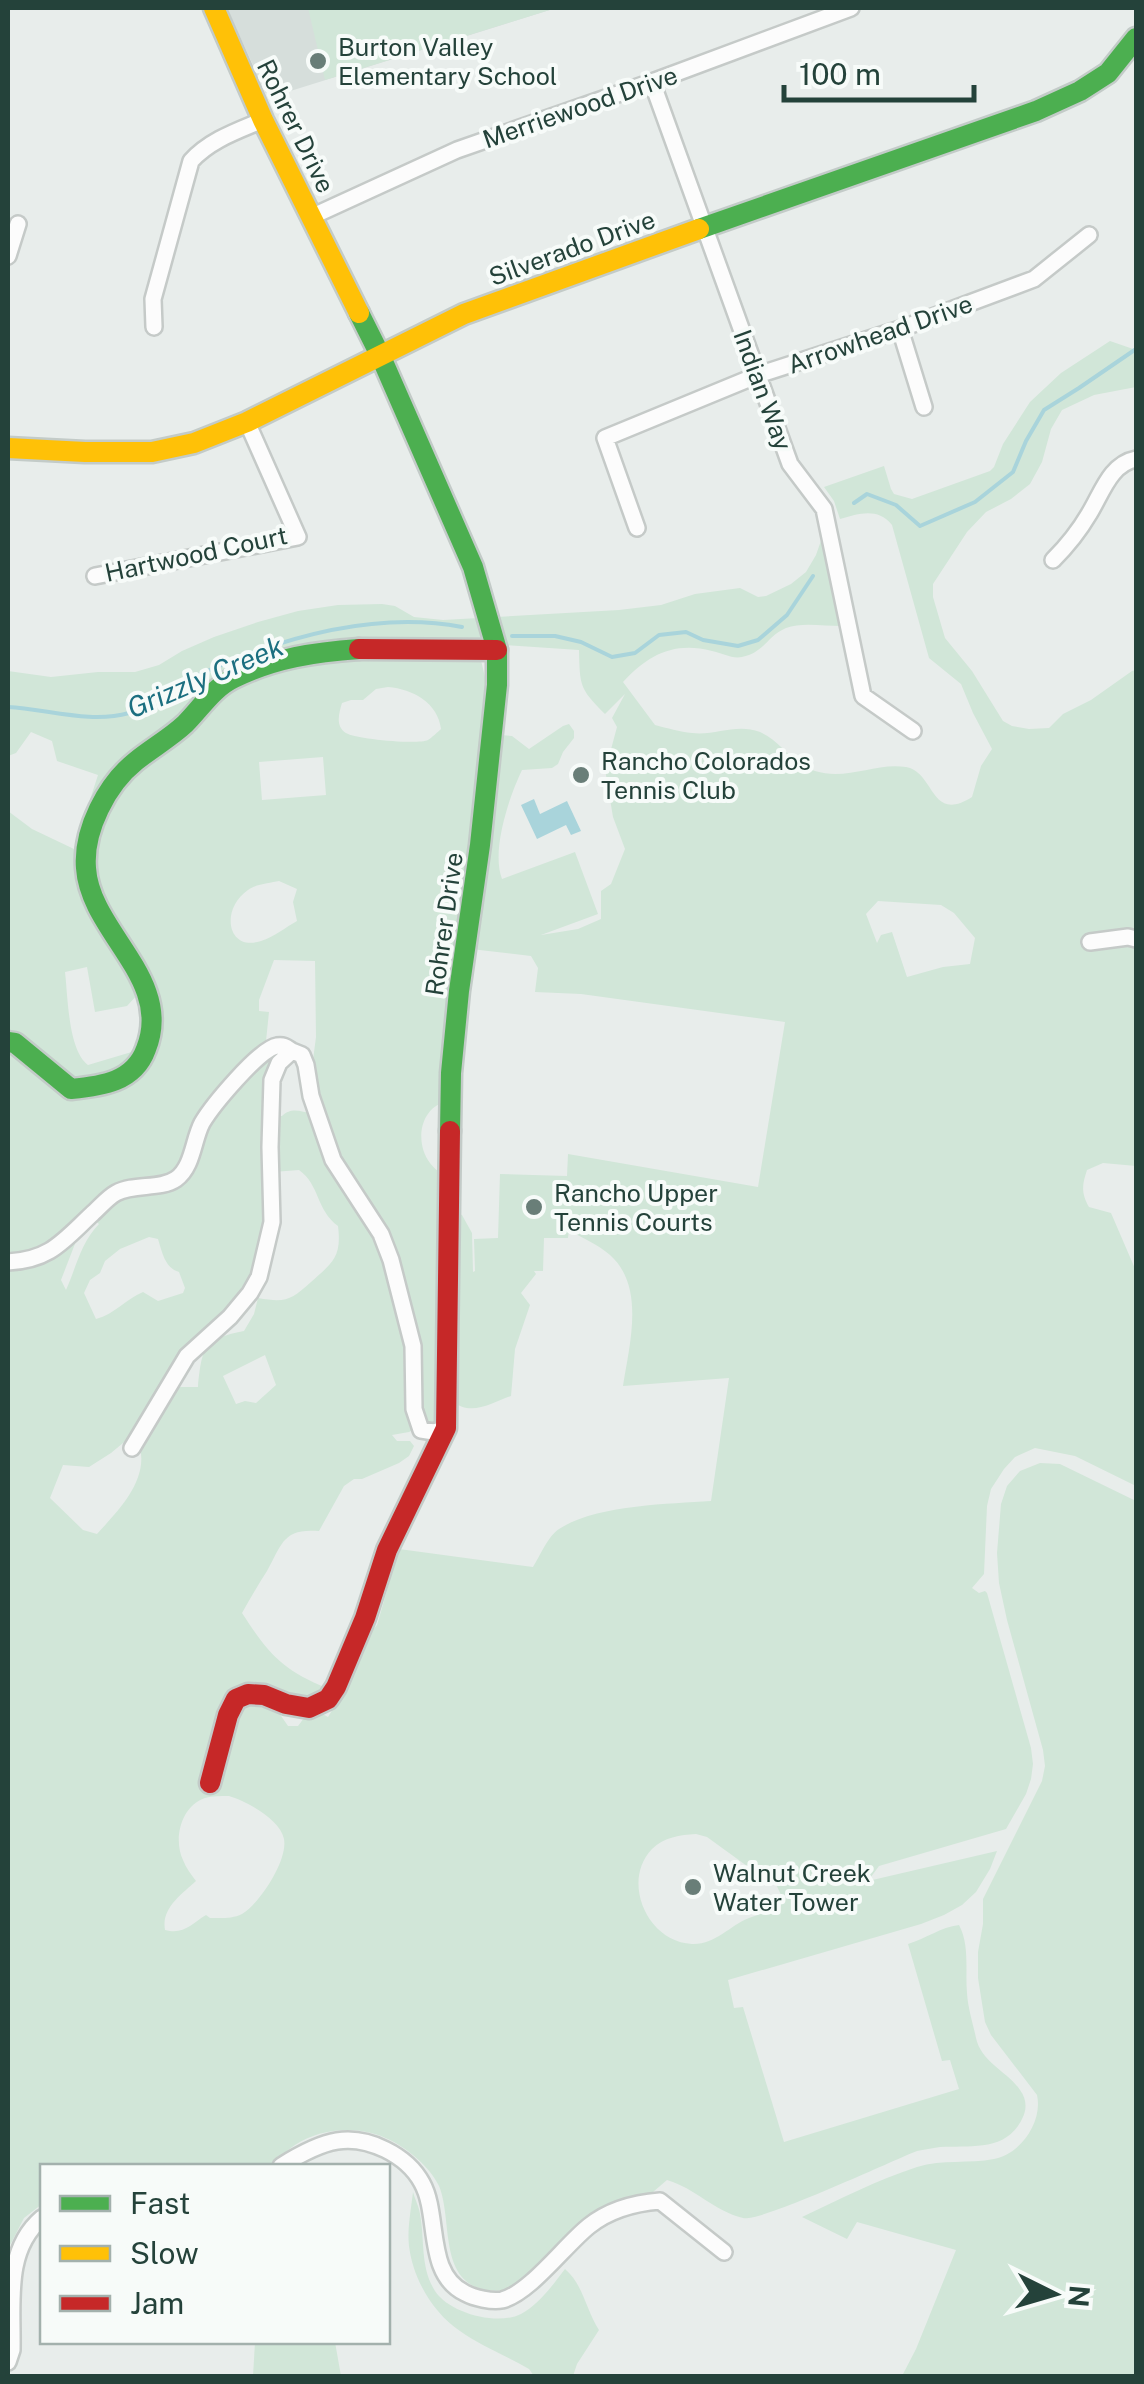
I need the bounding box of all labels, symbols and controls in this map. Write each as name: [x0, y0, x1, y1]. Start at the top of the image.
place label: Burton Valley Elementary School: [338, 32, 557, 91]
scale bar: [784, 40, 974, 102]
marker: Burton Valley Elementary School: [307, 50, 329, 72]
street label: Rohrer Drive: [251, 55, 341, 197]
text: 100 m: [799, 56, 881, 92]
street label: Merriewood Drive: [479, 60, 681, 154]
street label: Silverado Drive: [485, 204, 659, 292]
street label: Arrowhead Drive: [784, 288, 976, 380]
street label: Indian Way: [727, 326, 799, 454]
street label: Hartwood Court: [102, 520, 290, 588]
water label: Grizzly Creek: [122, 629, 288, 724]
place label: Rancho Colorados Tennis Club: [601, 746, 811, 805]
marker: Rancho Colorados Tennis Club: [570, 764, 592, 786]
street label: Rohrer Drive: [419, 850, 469, 998]
place label: Rancho Upper Tennis Courts: [554, 1178, 718, 1237]
marker: Rancho Upper Tennis Courts: [523, 1196, 545, 1218]
place label: Walnut Creek Water Tower: [713, 1858, 871, 1917]
marker: Walnut Creek Water Tower: [682, 1876, 704, 1898]
legend: [40, 2164, 390, 2344]
text: Fast: [130, 2185, 190, 2221]
text: Slow: [130, 2235, 199, 2271]
north arrow: [1004, 2244, 1104, 2344]
text: N: [1062, 2284, 1097, 2309]
text: Jam: [130, 2285, 184, 2321]

